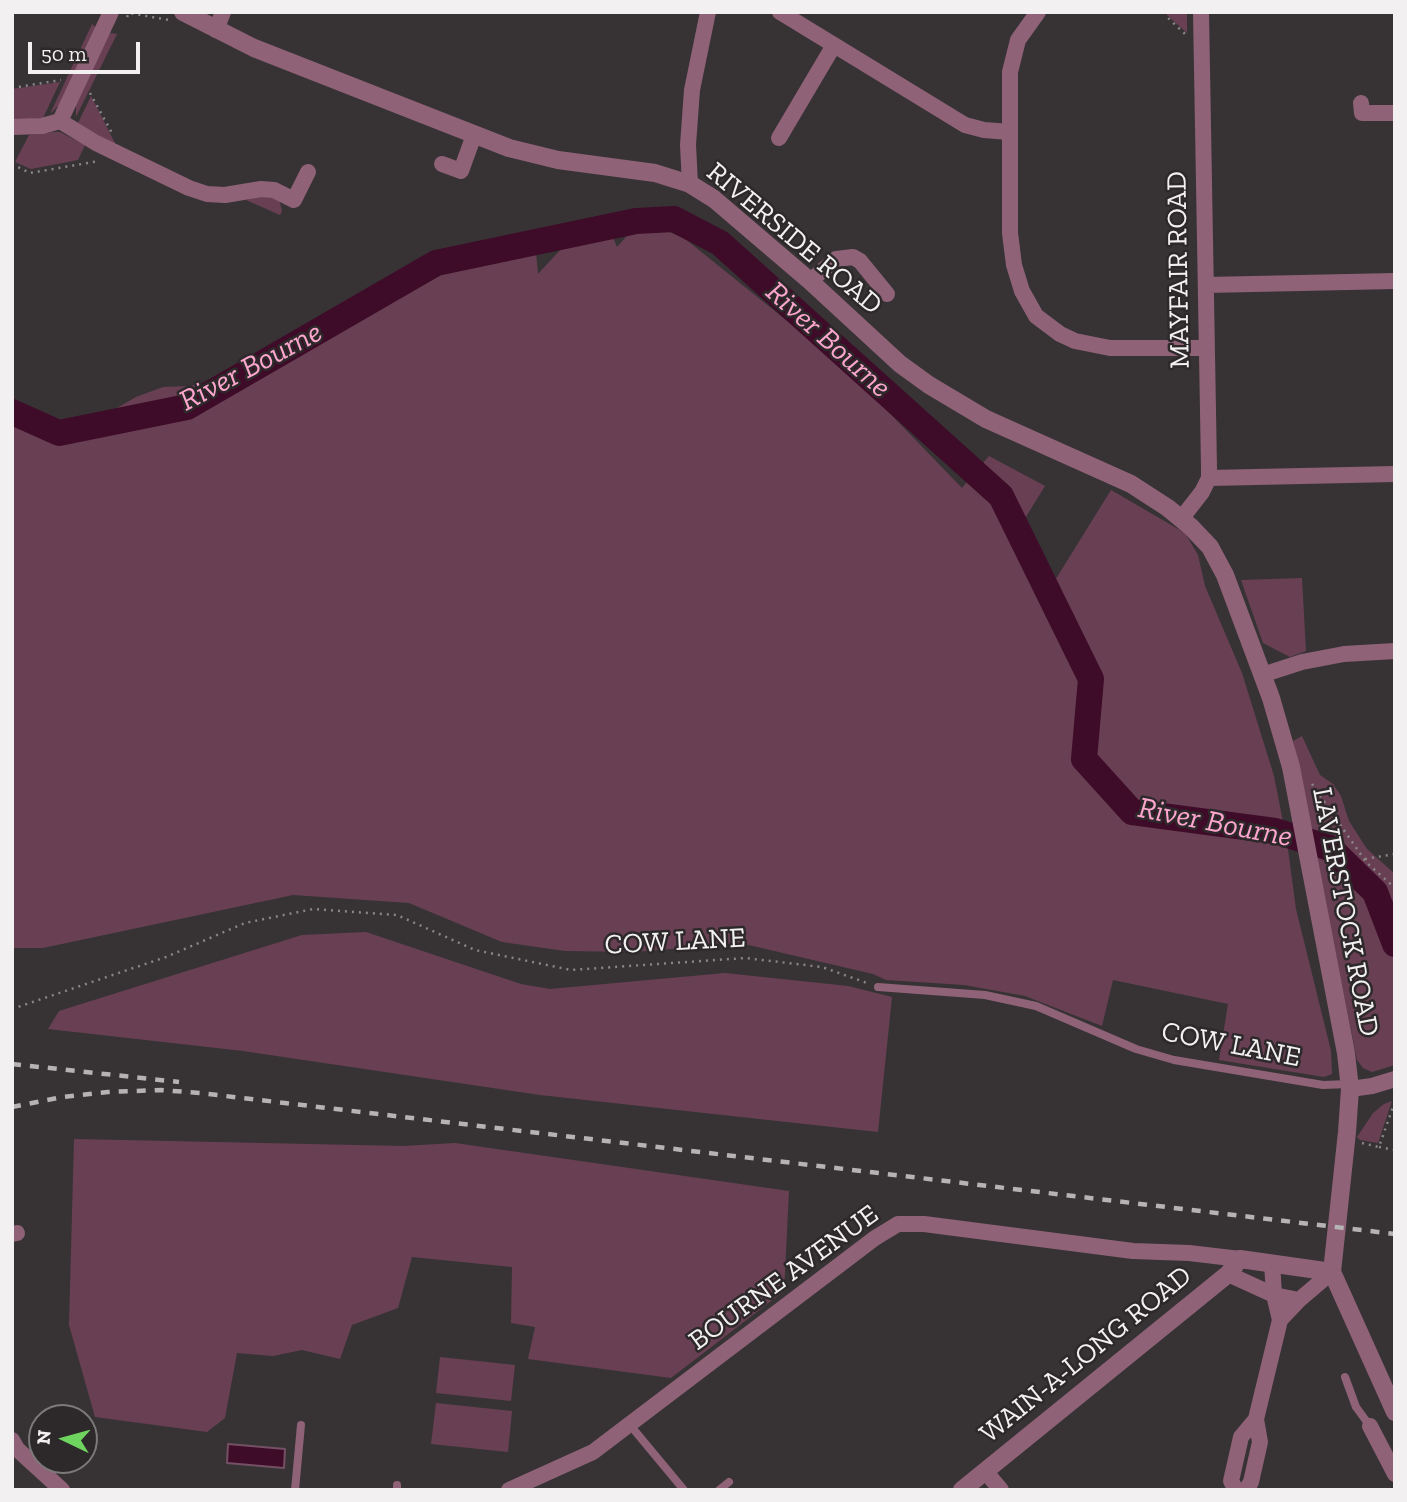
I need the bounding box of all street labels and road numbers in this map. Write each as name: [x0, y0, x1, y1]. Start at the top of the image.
street label: RIVERSIDE ROAD: [699, 156, 889, 322]
street label: MAYFAIR ROAD: [1160, 171, 1198, 369]
street label: LAVERSTOCK ROAD: [1304, 785, 1386, 1039]
street label: COW LANE: [604, 922, 746, 962]
street label: COW LANE: [1159, 1015, 1303, 1075]
street label: BOURNE AVENUE: [683, 1198, 885, 1358]
street label: WAIN-A-LONG ROAD: [973, 1259, 1199, 1451]

